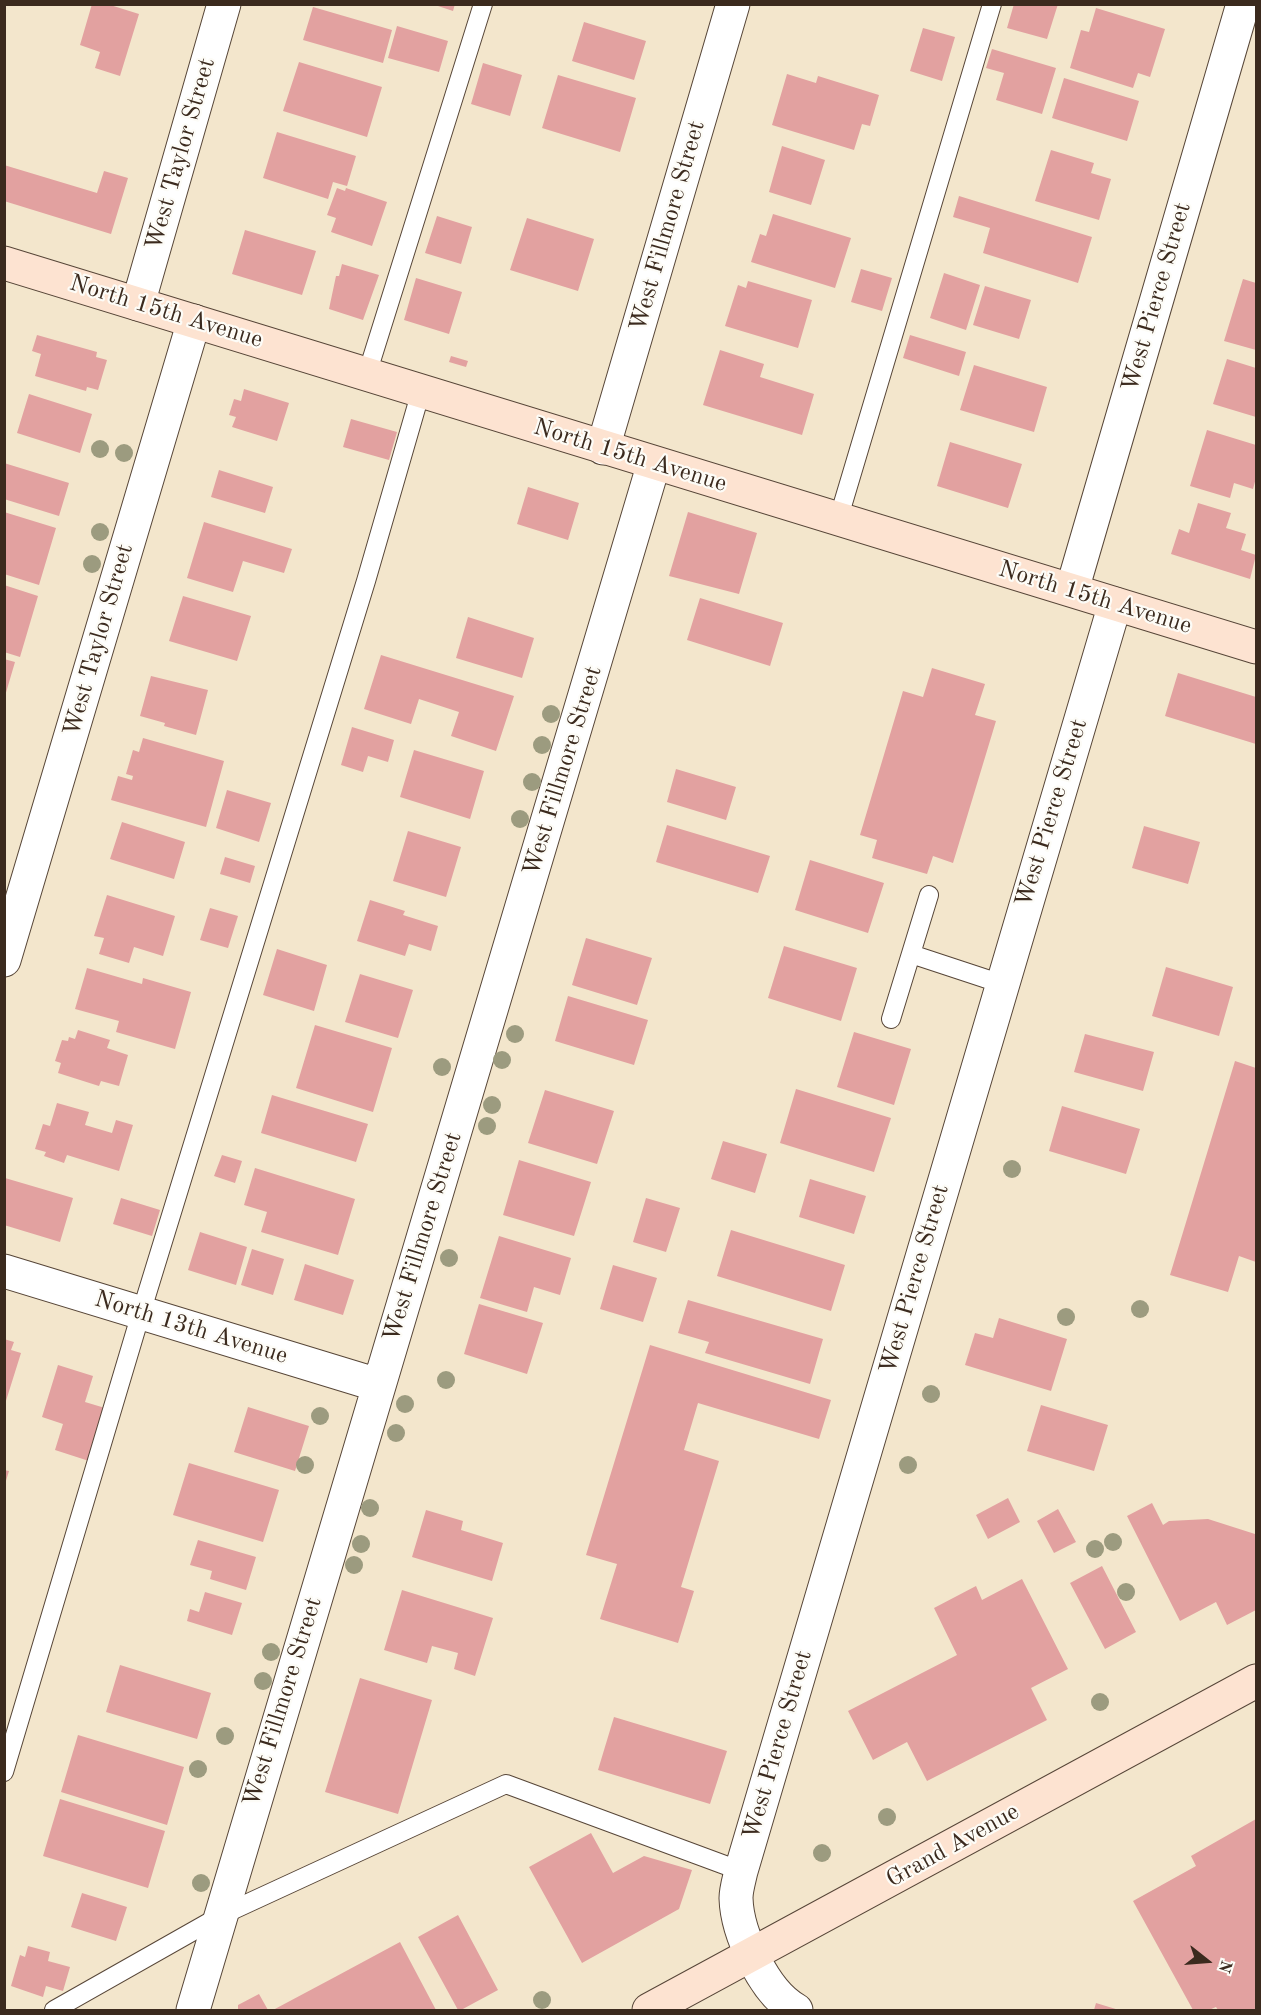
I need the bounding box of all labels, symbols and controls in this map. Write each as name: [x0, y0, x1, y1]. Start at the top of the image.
street label: West Taylor Street: [140, 55, 222, 253]
street label: West Fillmore Street: [624, 117, 712, 335]
street label: West Pierce Street: [1116, 199, 1198, 395]
street label: North 15th Avenue: [66, 269, 266, 355]
street label: North 15th Avenue: [530, 413, 730, 499]
street label: West Taylor Street: [58, 541, 140, 739]
street label: North 15th Avenue: [995, 555, 1195, 641]
street label: West Fillmore Street: [517, 663, 609, 879]
street label: West Pierce Street: [1010, 715, 1094, 911]
street label: West Fillmore Street: [377, 1129, 469, 1345]
street label: West Pierce Street: [874, 1181, 956, 1377]
street label: North 13th Avenue: [91, 1285, 291, 1371]
street label: West Fillmore Street: [237, 1594, 329, 1810]
street label: West Pierce Street: [737, 1647, 819, 1843]
street label: Grand Avenue: [882, 1798, 1024, 1894]
north arrow: [1177, 1931, 1237, 1991]
text: N: [1215, 1958, 1234, 1974]

